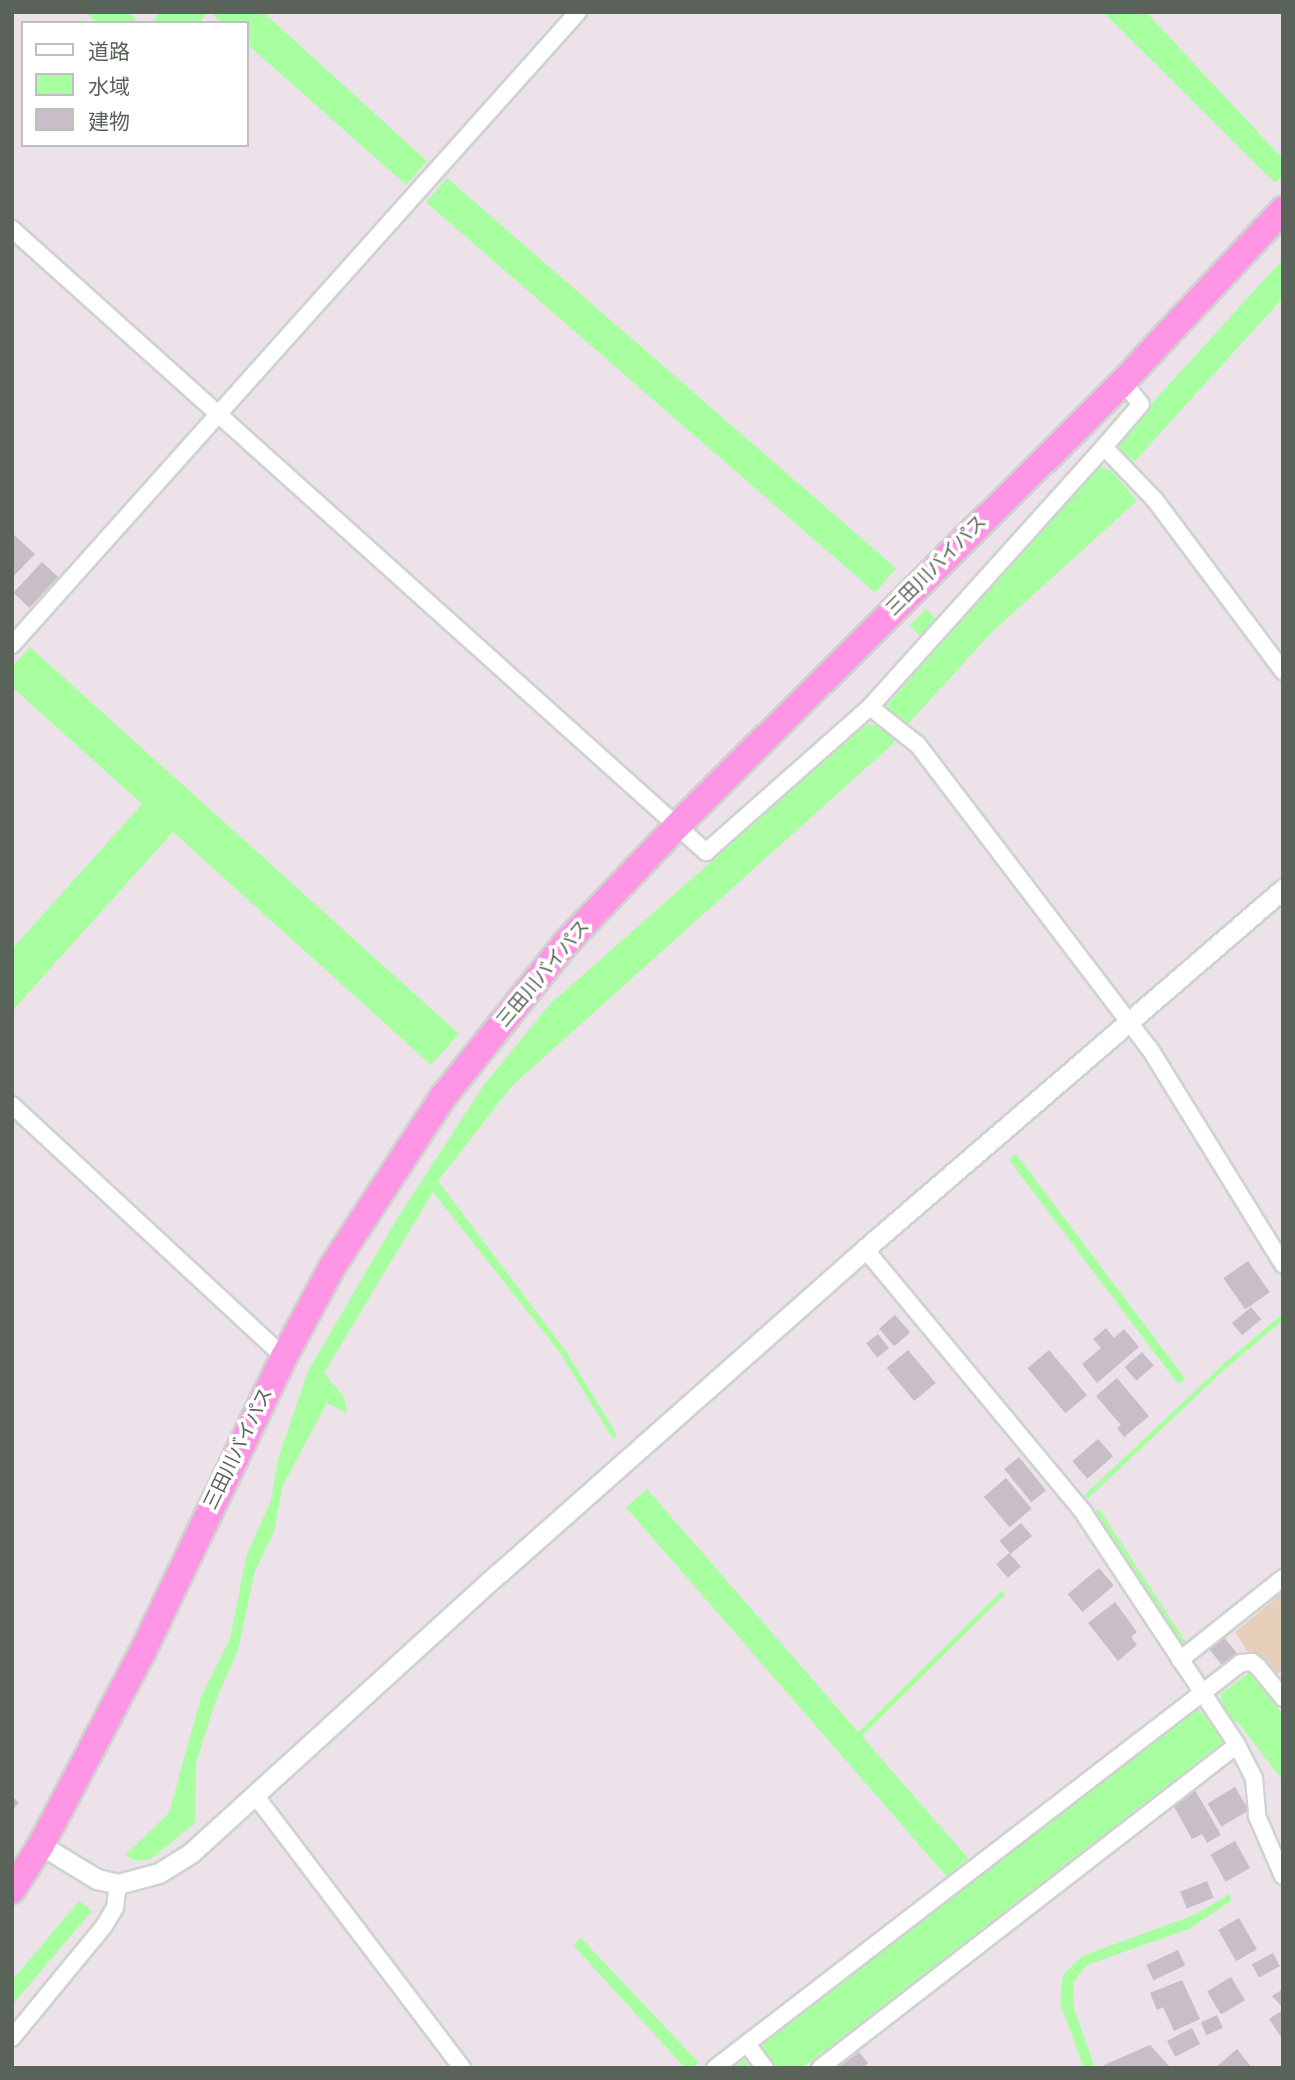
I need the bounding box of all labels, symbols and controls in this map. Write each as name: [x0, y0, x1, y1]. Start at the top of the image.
legend: [21, 21, 248, 147]
text: 道路: [88, 39, 130, 65]
text: 水域: [88, 74, 130, 100]
text: 建物: [88, 109, 130, 135]
street label: 三田川バイパス: [882, 511, 992, 621]
street label: 三田川バイパス: [493, 916, 595, 1032]
street label: 三田川バイパス: [200, 1384, 278, 1514]

